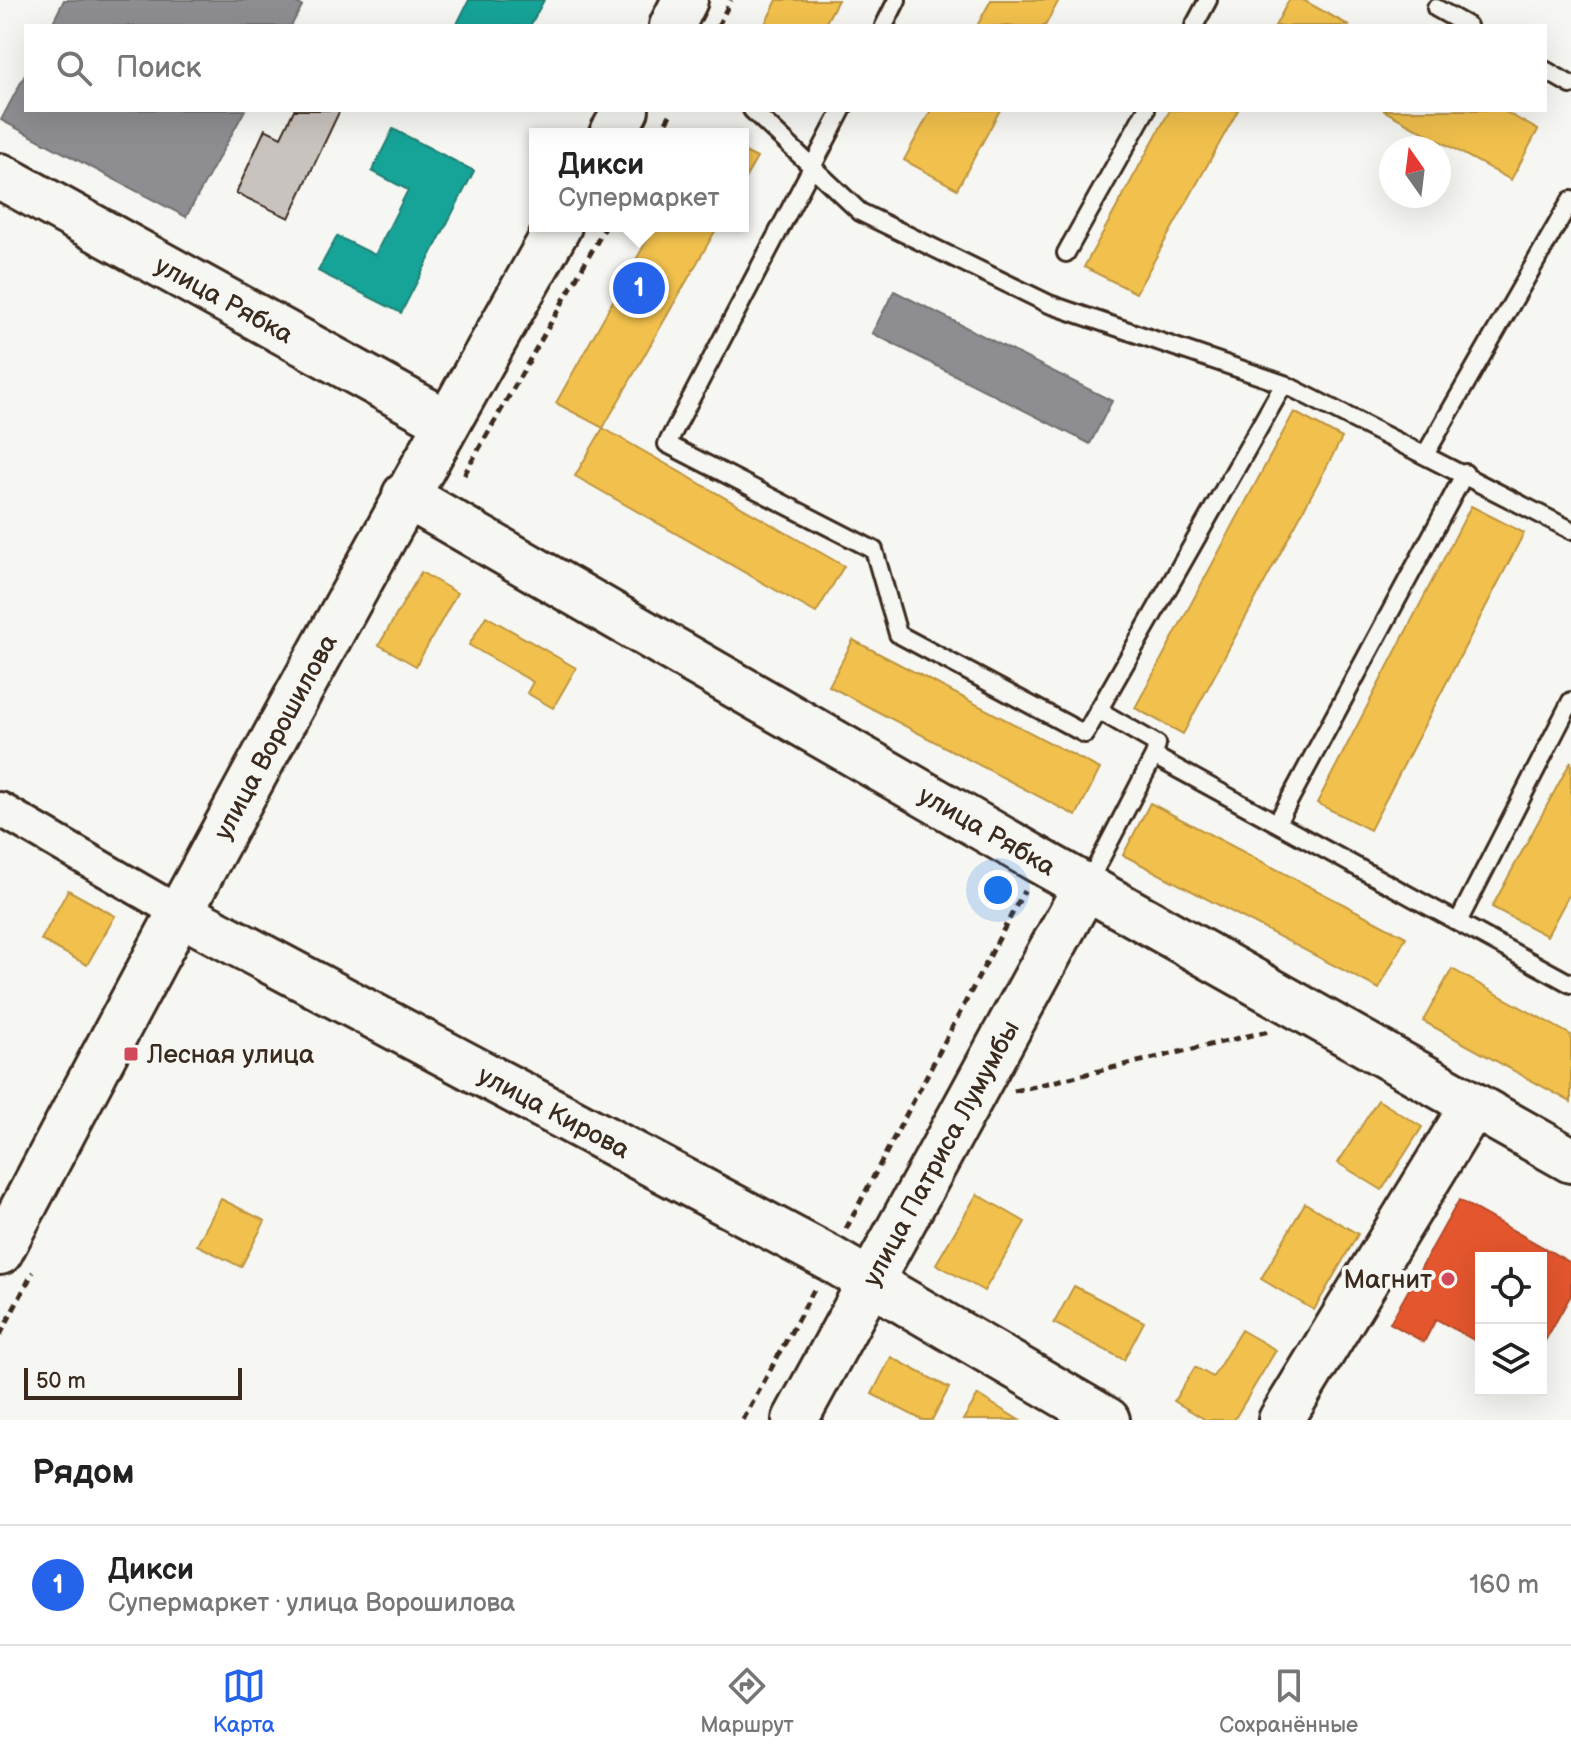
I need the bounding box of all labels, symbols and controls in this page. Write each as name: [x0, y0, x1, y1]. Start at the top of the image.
search box: [24, 24, 1547, 112]
icon: search: [52, 46, 96, 90]
text: Поиск: [116, 50, 202, 86]
popup: [529, 128, 749, 232]
north arrow: [1379, 136, 1451, 208]
text: Дикси: [558, 147, 644, 183]
text: Супермаркет: [558, 183, 720, 214]
street label: улица Рябка: [149, 250, 298, 351]
pin: 1: [613, 258, 665, 318]
street label: улица Ворошилова: [208, 629, 345, 846]
street label: улица Рябка: [912, 780, 1060, 883]
your location: [978, 870, 1018, 910]
street label: улица Патриса Лумумбы: [857, 1015, 1027, 1292]
place label: Лесная улица: [146, 1040, 314, 1071]
marker: Лесная улица: [122, 1045, 140, 1063]
street label: улица Кирова: [472, 1060, 635, 1166]
map controls: [1475, 1252, 1547, 1396]
button: locate: [1475, 1252, 1547, 1324]
place label: Магнит: [1343, 1265, 1432, 1296]
marker: Магнит: [1439, 1270, 1457, 1288]
button: layers: [1475, 1324, 1547, 1396]
scale bar: [24, 1364, 242, 1400]
text: 50 m: [36, 1368, 86, 1395]
text: Рядом: [32, 1452, 134, 1493]
text: Дикси: [108, 1552, 194, 1588]
text: 1: [53, 1570, 63, 1601]
text: 160 m: [1469, 1570, 1539, 1601]
text: Супермаркет · улица Ворошилова: [108, 1588, 515, 1619]
tab: Карта: [213, 1664, 275, 1739]
tab: Маршрут: [700, 1664, 794, 1739]
tab: Сохранённые: [1219, 1664, 1358, 1739]

